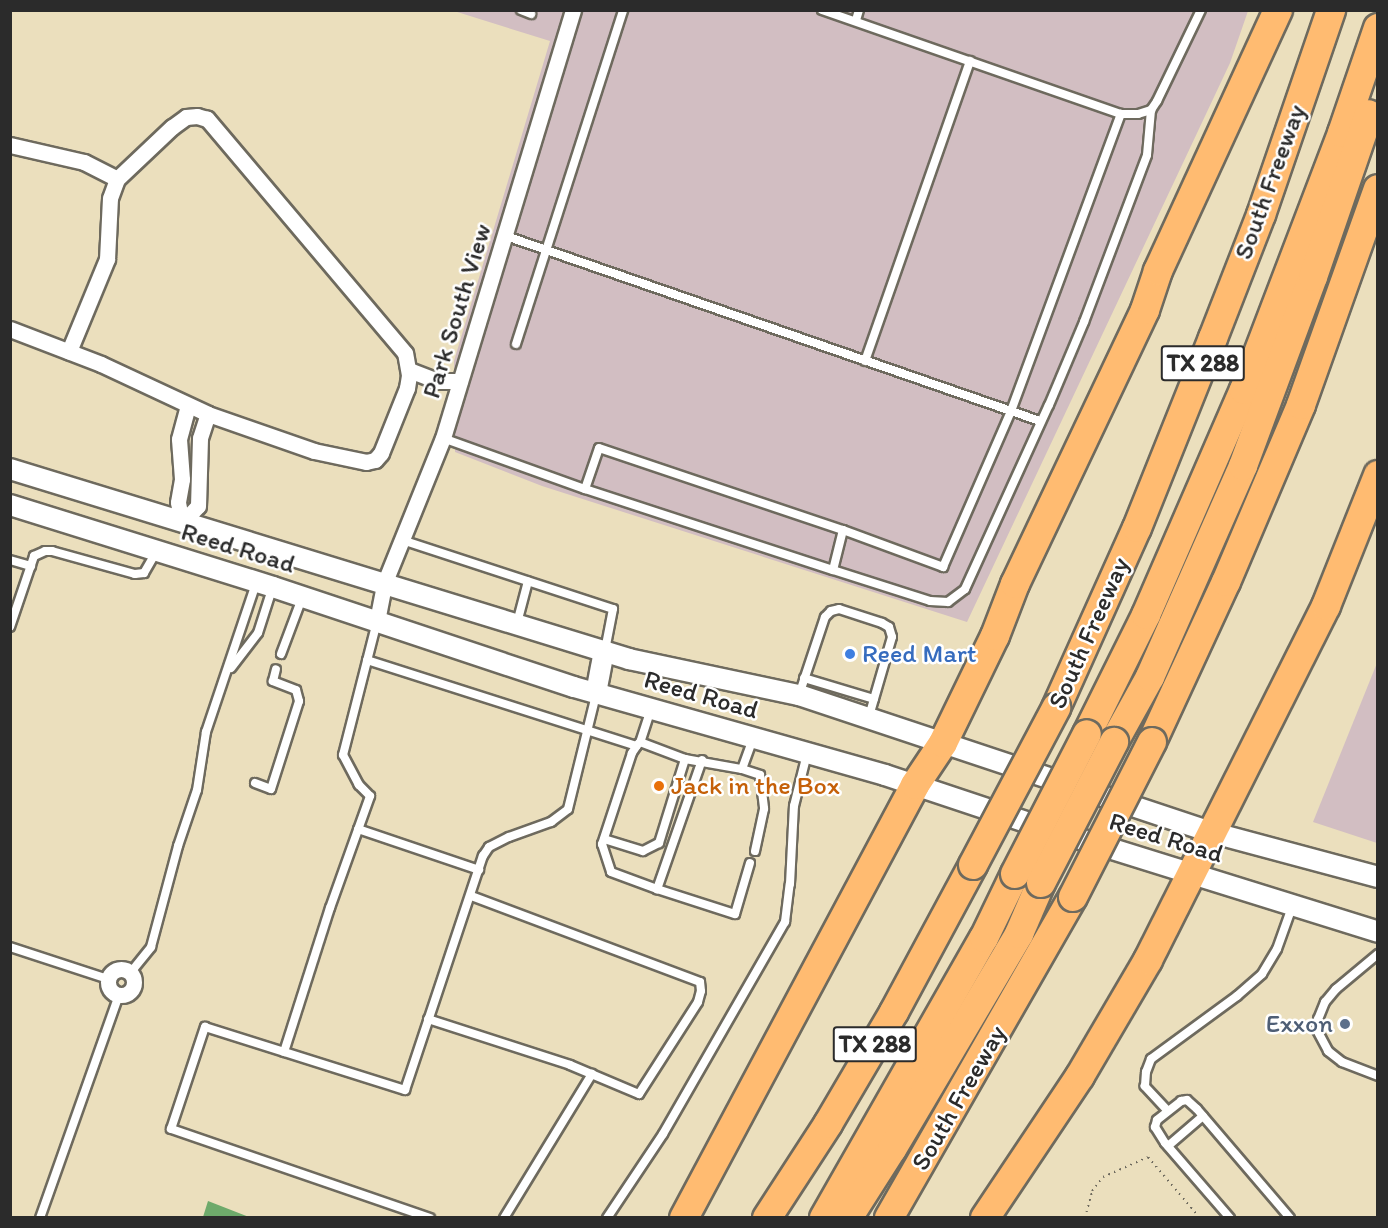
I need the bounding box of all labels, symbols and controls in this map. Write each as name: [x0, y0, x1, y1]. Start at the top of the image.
street label: South Freeway: [1228, 100, 1312, 264]
street label: Park South View: [416, 220, 498, 402]
road number: TX 288: [1160, 342, 1246, 384]
street label: Reed Road: [178, 516, 298, 580]
street label: South Freeway: [1042, 552, 1136, 714]
place label: Reed Mart: [862, 638, 977, 670]
marker: Reed Mart: [843, 647, 857, 661]
street label: Reed Road: [641, 664, 761, 726]
place label: Jack in the Box: [671, 770, 839, 802]
marker: Jack in the Box: [652, 779, 666, 793]
street label: Reed Road: [1106, 806, 1226, 870]
place label: Exxon: [1266, 1008, 1333, 1040]
marker: Exxon: [1338, 1017, 1352, 1031]
street label: South Freeway: [905, 1020, 1013, 1176]
road number: TX 288: [832, 1023, 918, 1065]

